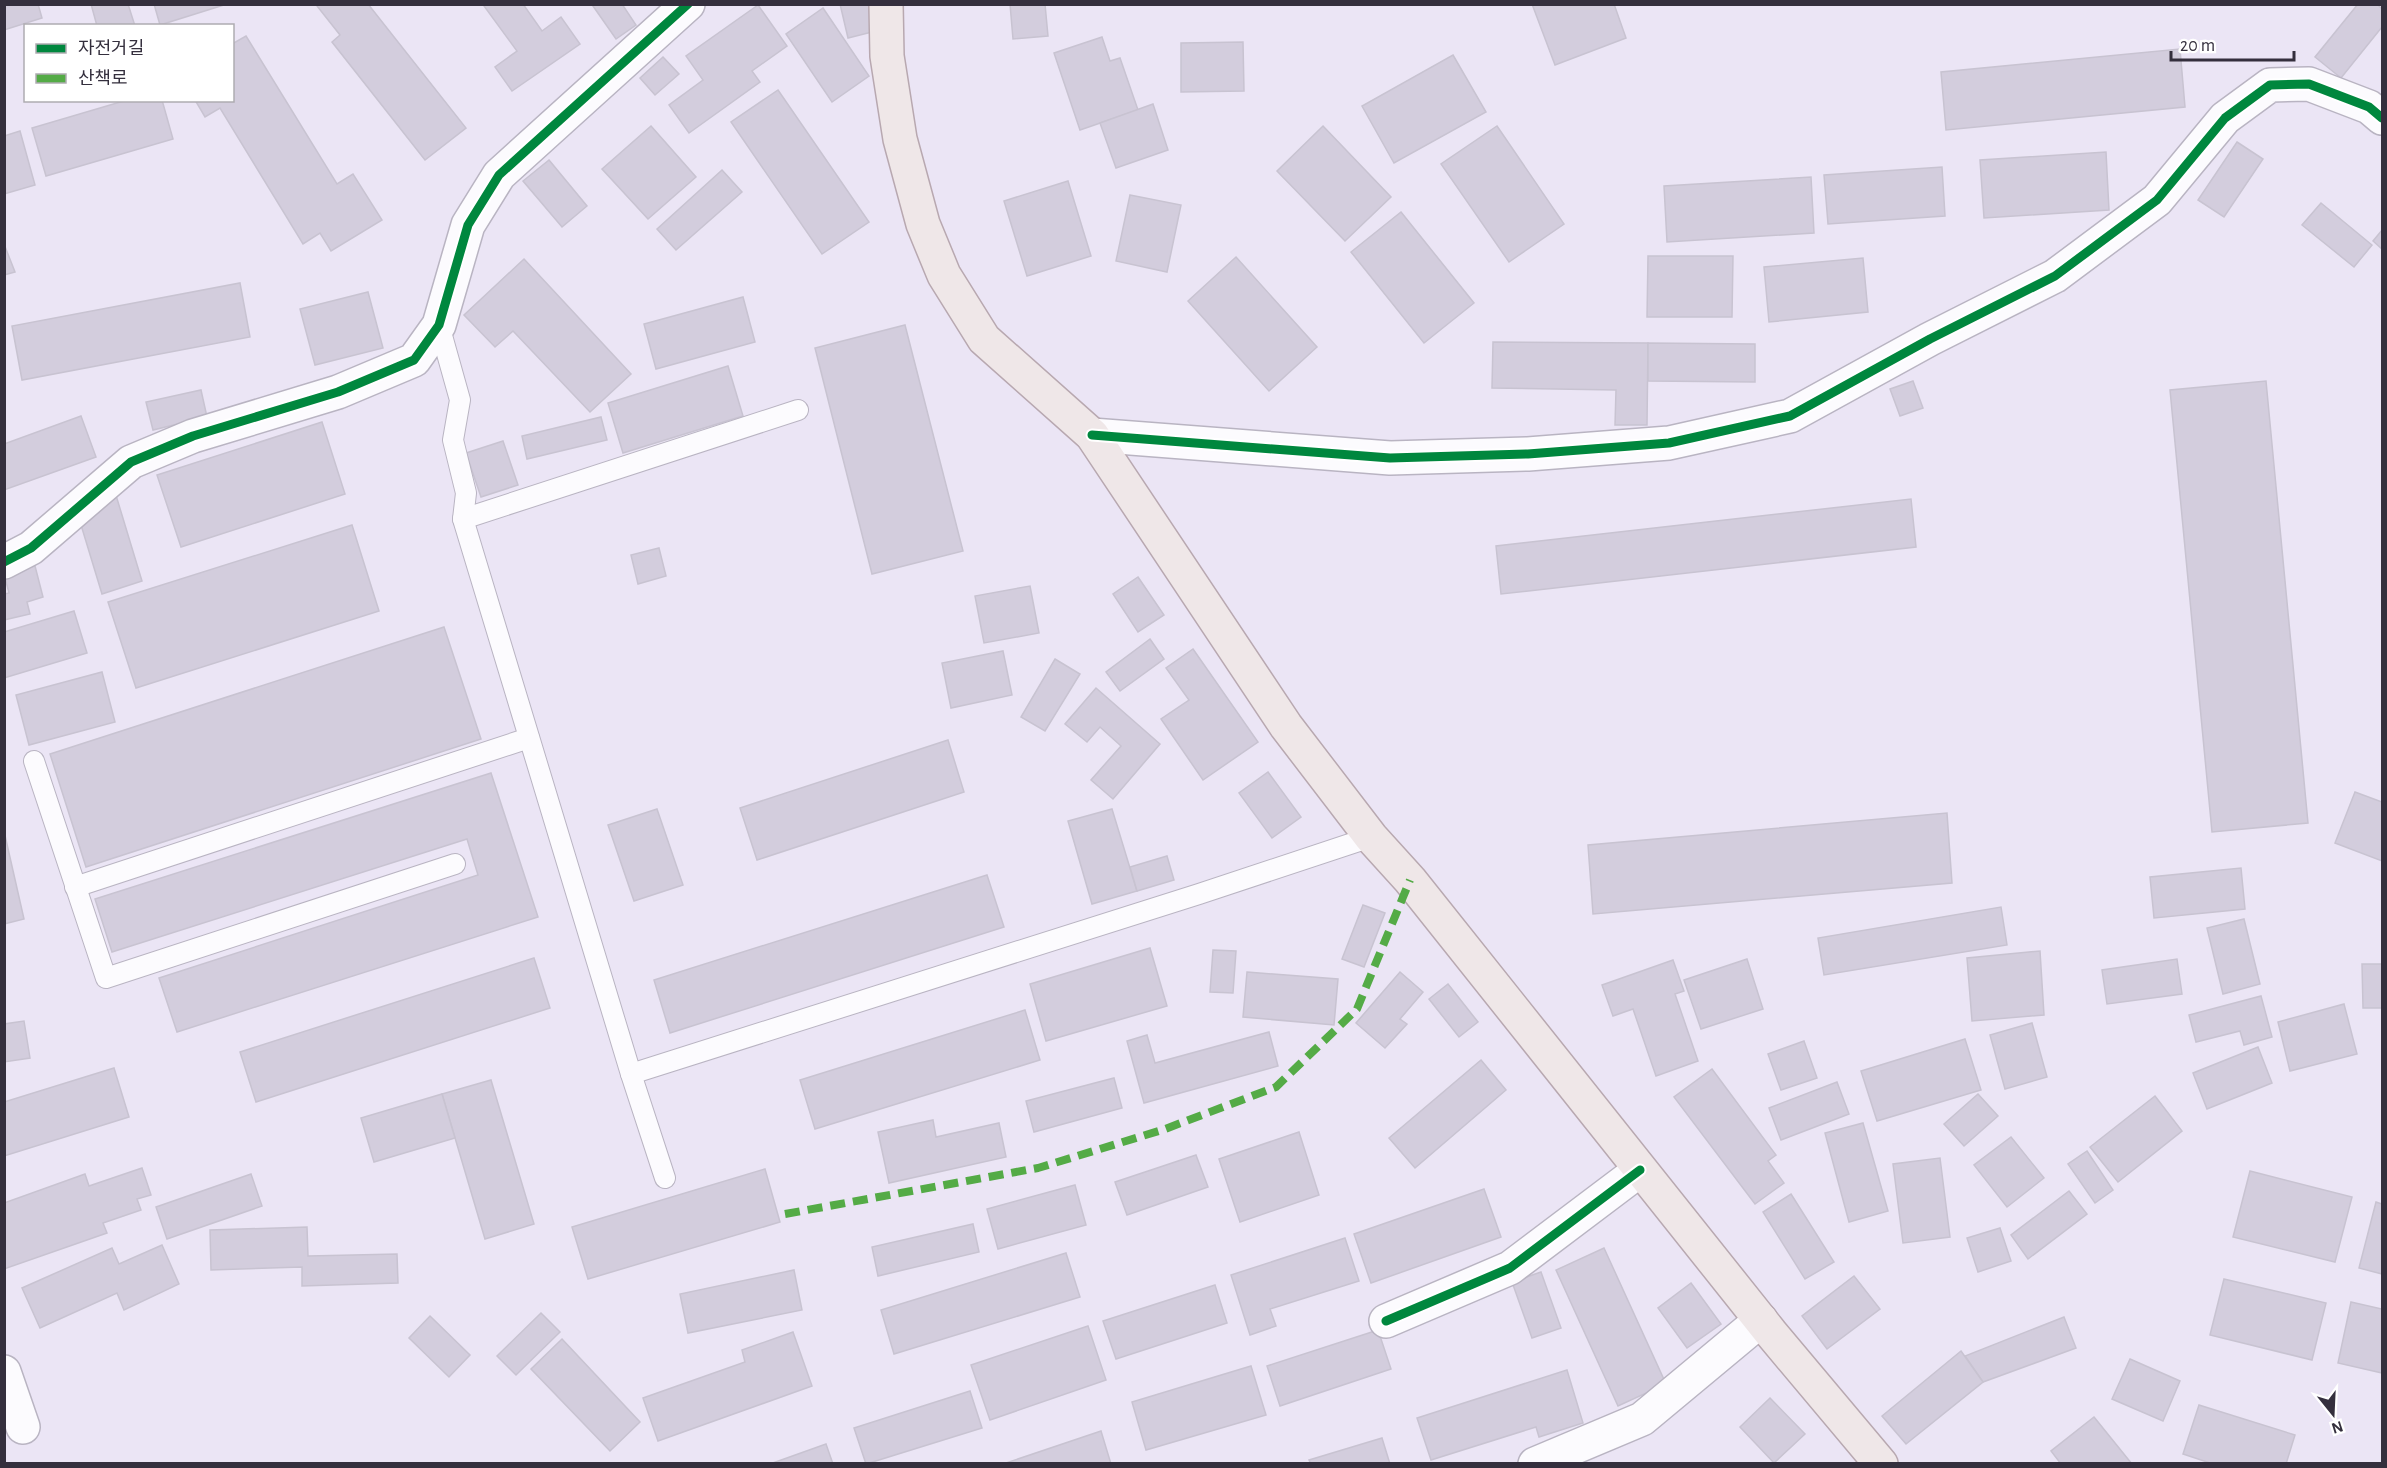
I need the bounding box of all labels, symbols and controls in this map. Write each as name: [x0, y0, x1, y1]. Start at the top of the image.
legend: [24, 24, 234, 102]
scale bar: [2171, 24, 2294, 62]
text: 20 m: [2180, 37, 2215, 55]
text: 자전거길: [78, 39, 144, 58]
text: 산책로: [78, 69, 128, 88]
north arrow: [2303, 1384, 2363, 1444]
text: N: [2330, 1418, 2345, 1437]

